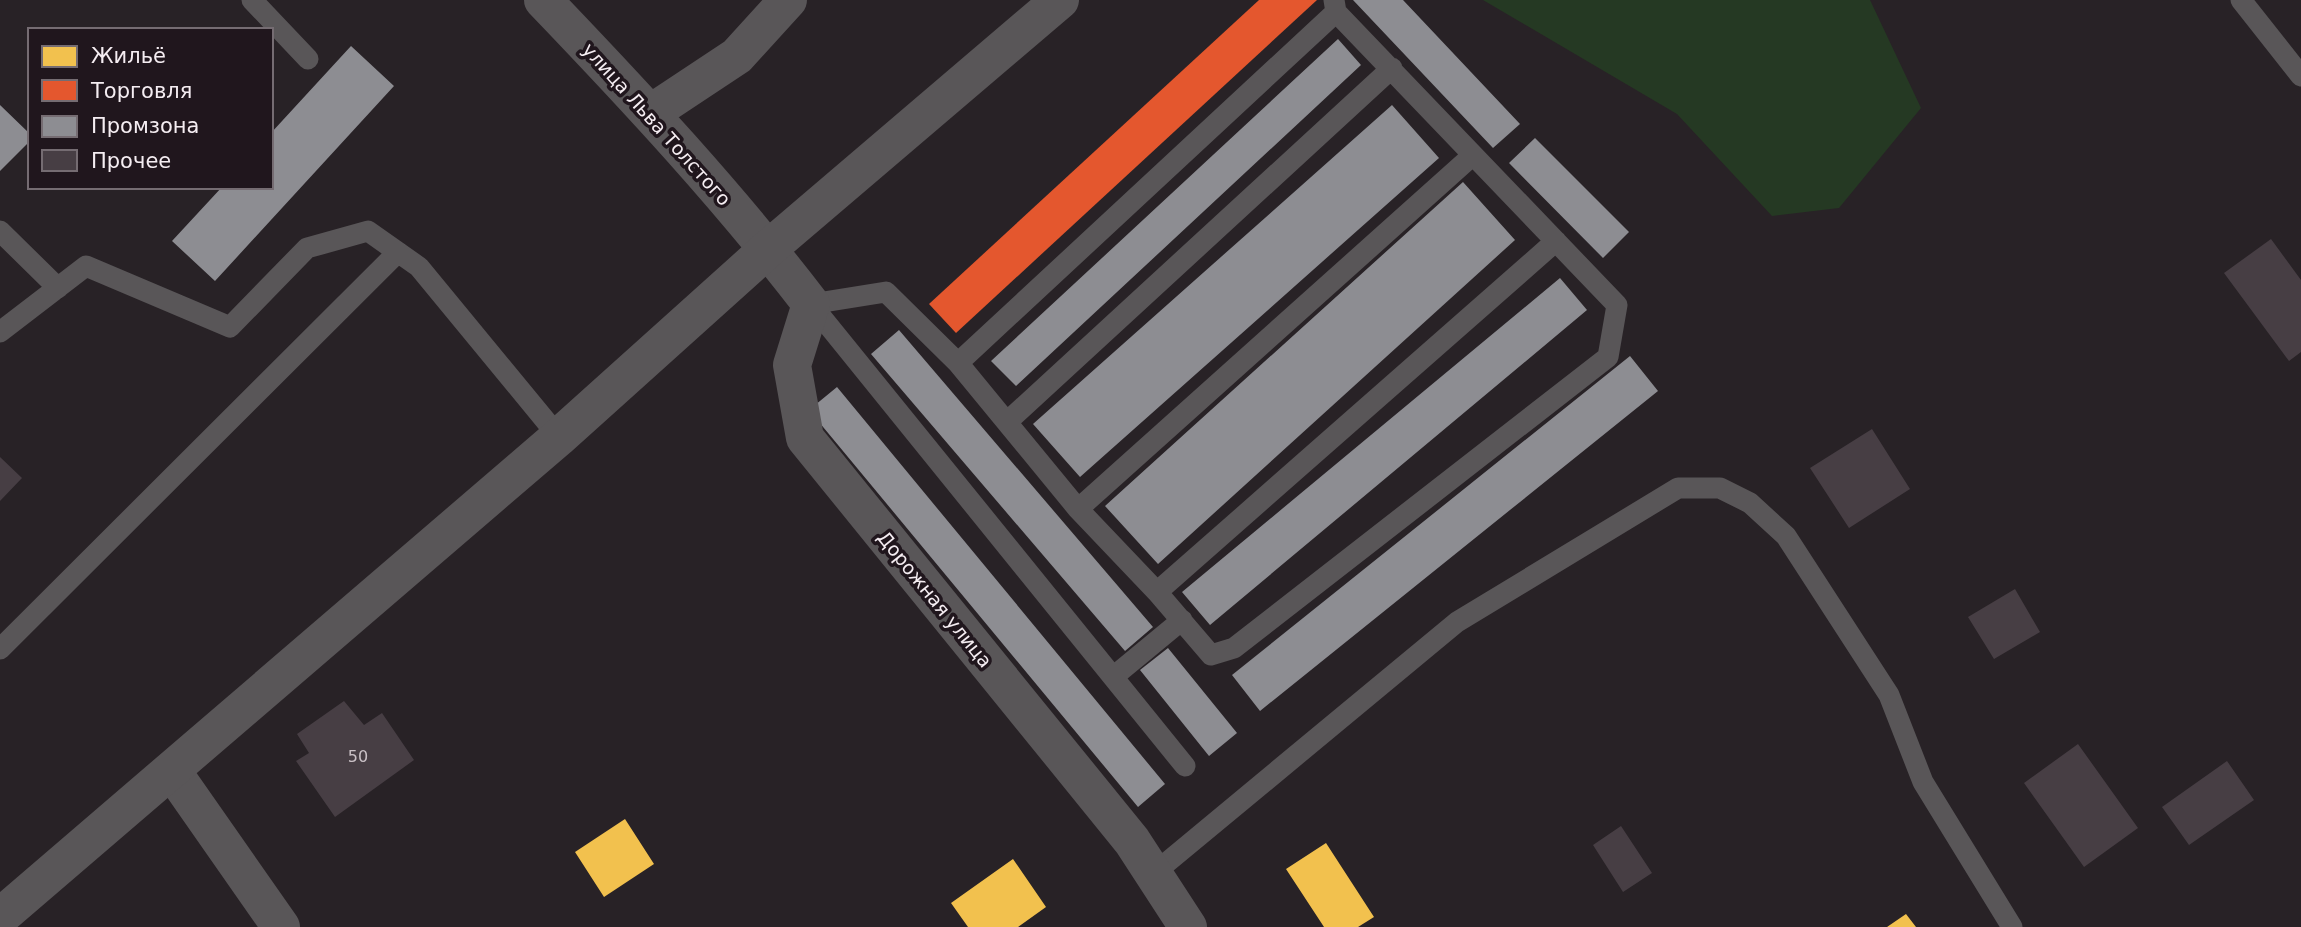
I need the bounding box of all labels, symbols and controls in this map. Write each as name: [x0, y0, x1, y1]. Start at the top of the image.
legend: [28, 28, 273, 189]
street label: улица Льва Толстого: [578, 38, 736, 210]
text: Жильё: [91, 44, 166, 68]
text: Торговля: [90, 79, 192, 103]
text: Промзона: [91, 114, 199, 138]
text: Прочее: [91, 149, 171, 173]
street label: Дорожная улица: [873, 526, 997, 672]
house number: 50: [348, 747, 368, 766]

